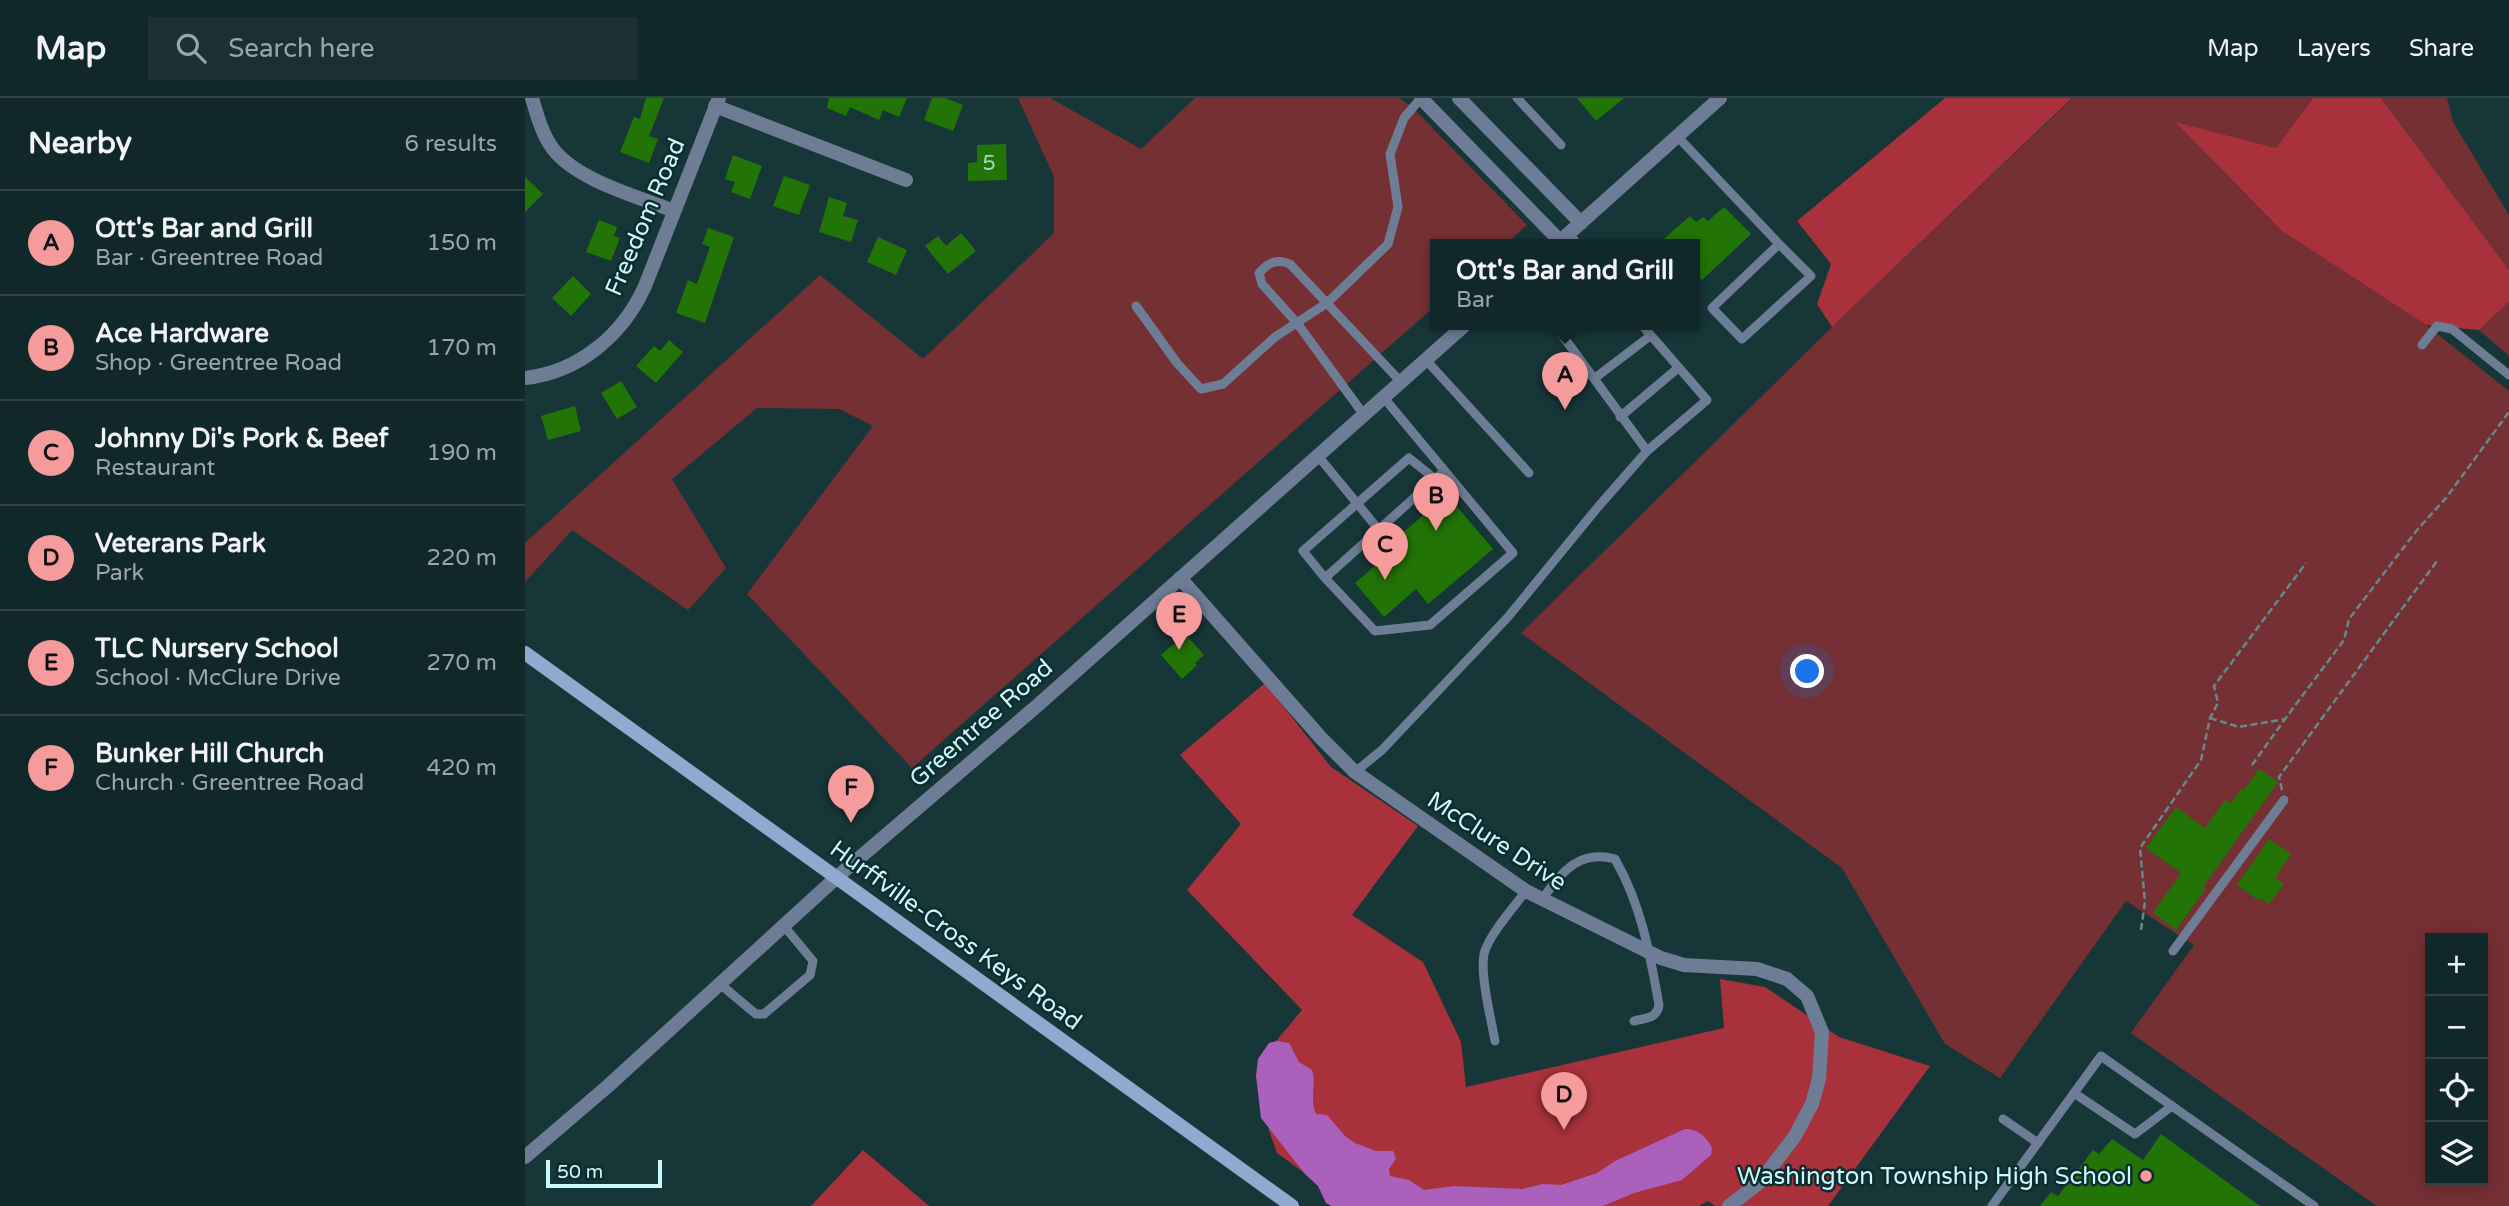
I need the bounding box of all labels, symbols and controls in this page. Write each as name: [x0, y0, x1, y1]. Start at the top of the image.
search box: [148, 17, 638, 80]
text: Map: [35, 29, 106, 68]
icon: search: [172, 29, 210, 67]
text: Search here: [228, 33, 374, 64]
text: Map: [2207, 34, 2259, 63]
text: Layers: [2297, 34, 2371, 63]
text: Share: [2409, 34, 2474, 63]
text: Nearby: [28, 125, 132, 162]
text: 6 results: [404, 130, 497, 158]
street label: Freedom Road: [599, 134, 692, 300]
house number: 5: [982, 151, 996, 176]
text: Ott's Bar and Grill: [95, 213, 313, 244]
text: A: [42, 229, 60, 257]
text: 150 m: [427, 229, 497, 257]
popup: [1430, 239, 1700, 330]
text: Bar · Greentree Road: [95, 244, 323, 272]
text: Ott's Bar and Grill: [1456, 255, 1674, 286]
text: Bar: [1456, 286, 1494, 314]
text: Ace Hardware: [95, 318, 269, 349]
text: B: [43, 334, 59, 362]
text: 170 m: [427, 334, 497, 362]
text: Shop · Greentree Road: [95, 349, 342, 377]
pin: A: [1542, 352, 1588, 410]
text: Johnny Di's Pork & Beef: [95, 423, 389, 454]
text: C: [43, 439, 59, 467]
text: 190 m: [427, 439, 497, 467]
text: Restaurant: [95, 454, 215, 482]
pin: B: [1413, 473, 1459, 531]
pin: C: [1362, 522, 1408, 580]
text: Veterans Park: [95, 528, 266, 559]
text: D: [42, 544, 60, 572]
text: 220 m: [427, 544, 497, 572]
text: Park: [95, 559, 144, 587]
pin: E: [1156, 592, 1202, 650]
text: TLC Nursery School: [95, 633, 339, 664]
text: E: [44, 649, 58, 677]
text: 270 m: [427, 649, 497, 677]
street label: Greentree Road: [904, 653, 1059, 793]
your location: [1790, 654, 1824, 688]
text: School · McClure Drive: [95, 664, 341, 692]
text: Bunker Hill Church: [95, 738, 324, 769]
text: F: [44, 754, 58, 782]
text: 420 m: [427, 754, 497, 782]
pin: F: [828, 765, 874, 823]
text: Church · Greentree Road: [95, 769, 364, 797]
street label: McClure Drive: [1422, 786, 1572, 897]
street label: Hurffville-Cross Keys Road: [824, 834, 1087, 1036]
map controls: [2425, 933, 2488, 1185]
button: +: [2425, 933, 2488, 996]
button: −: [2425, 996, 2488, 1059]
button: locate: [2425, 1059, 2488, 1122]
pin: D: [1541, 1072, 1587, 1130]
button: layers: [2425, 1122, 2488, 1185]
scale bar: [546, 1157, 661, 1189]
text: 50 m: [557, 1161, 603, 1183]
place label: Washington Township High School: [1737, 1162, 2132, 1191]
marker: Washington Township High School: [2138, 1168, 2154, 1184]

